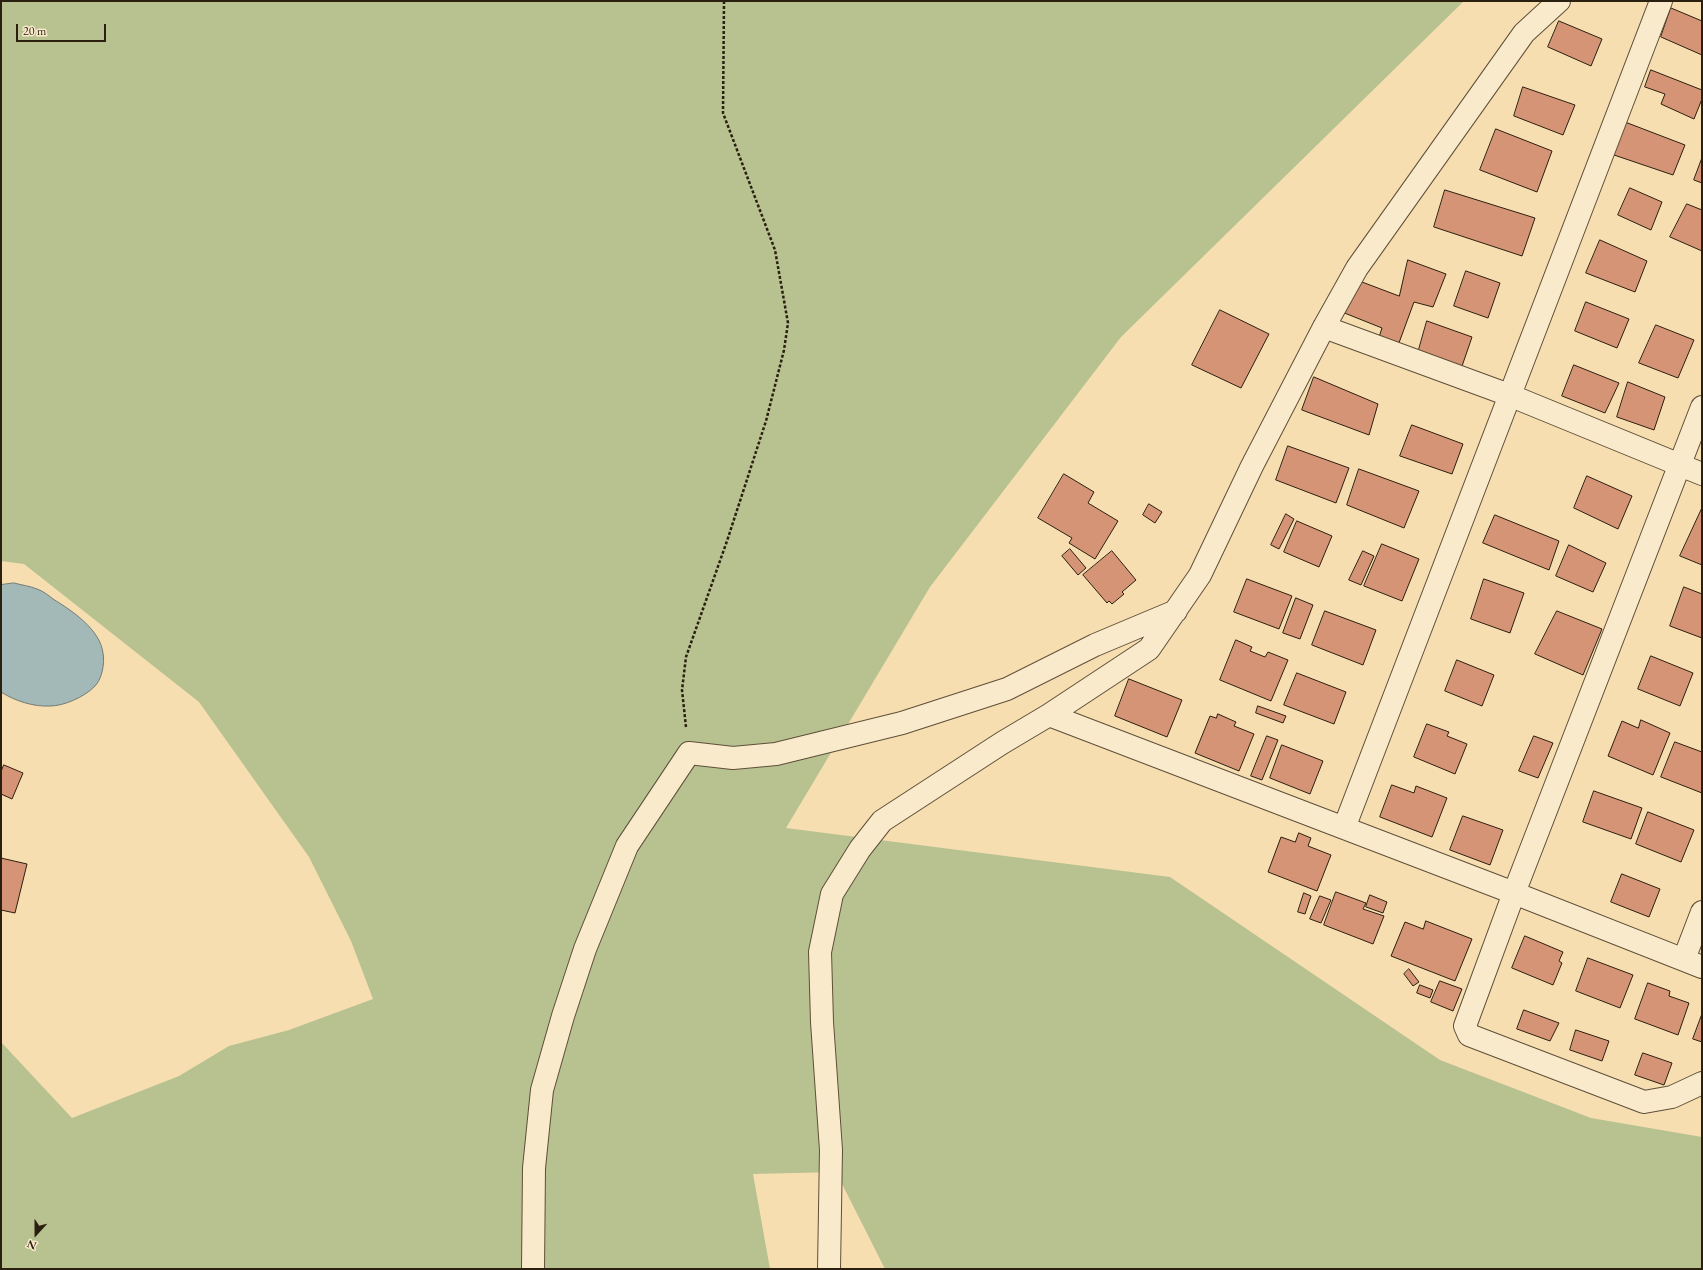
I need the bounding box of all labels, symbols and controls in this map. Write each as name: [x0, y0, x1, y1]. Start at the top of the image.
scale bar: [18, 16, 108, 42]
text: 20 m: [23, 23, 46, 39]
north arrow: [16, 1214, 56, 1254]
text: N: [25, 1237, 38, 1253]

